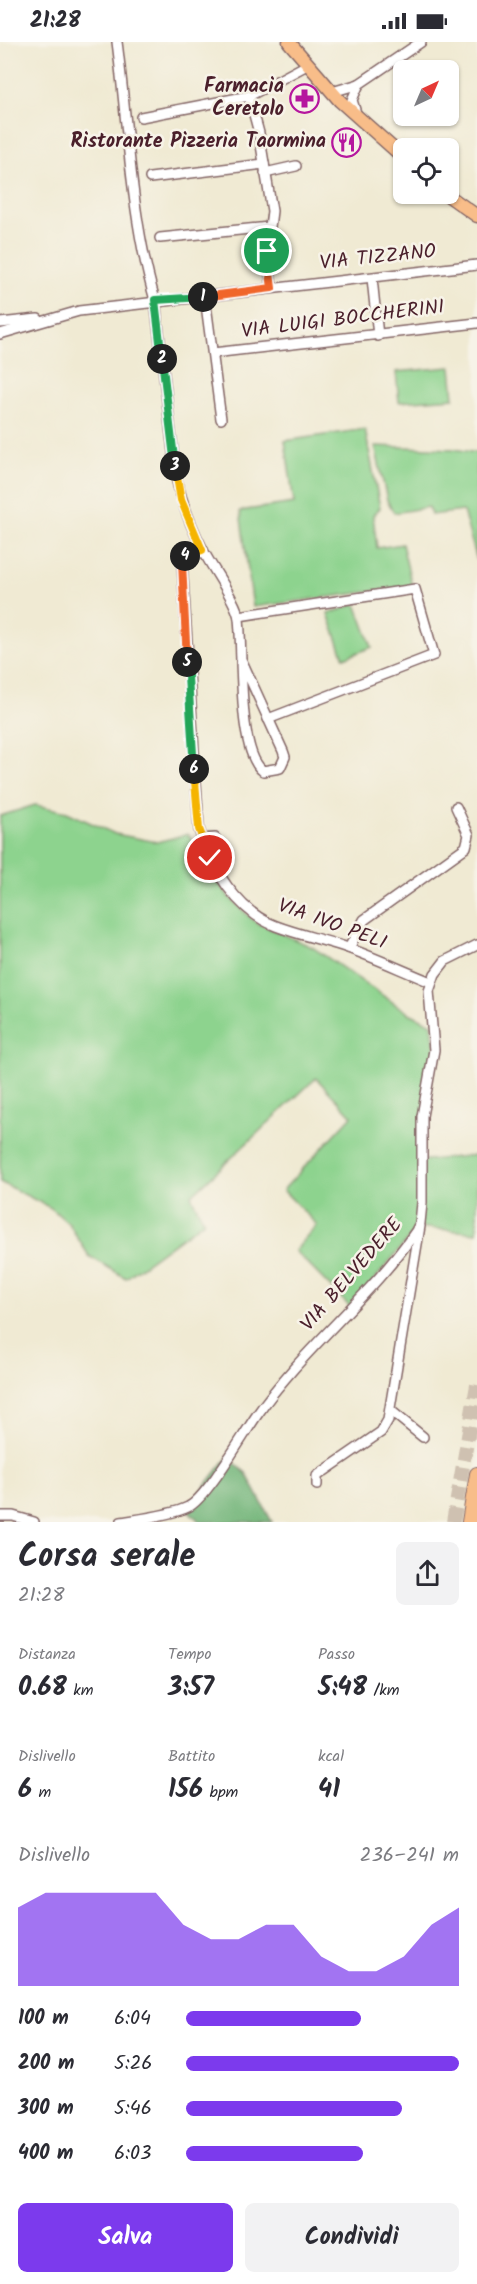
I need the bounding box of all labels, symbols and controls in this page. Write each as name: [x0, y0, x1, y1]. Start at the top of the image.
text: 21:28: [30, 4, 81, 39]
north arrow: [393, 60, 459, 126]
map controls: [393, 60, 459, 204]
place label: Farmacia Ceretolo: [204, 71, 284, 126]
pharmacy icon: Farmacia Ceretolo: [289, 82, 321, 114]
place label: Ristorante Pizzeria Taormina: [71, 126, 326, 158]
restaurant icon: Ristorante Pizzeria Taormina: [331, 126, 363, 158]
button: locate: [393, 138, 459, 204]
pin: [241, 225, 292, 276]
icon: arrive: [250, 234, 283, 267]
street label: VIA TIZZANO: [318, 236, 438, 280]
pin: 1: [188, 282, 218, 312]
text: 1: [201, 284, 205, 309]
street label: VIA LUIGI BOCCHERINI: [240, 292, 446, 348]
pin: 2: [147, 344, 177, 374]
text: 2: [157, 346, 167, 371]
pin: 3: [160, 451, 190, 481]
text: 3: [171, 453, 179, 478]
pin: 4: [170, 541, 200, 571]
text: 4: [181, 543, 189, 568]
pin: 5: [172, 647, 202, 677]
text: 5: [183, 649, 191, 674]
pin: 6: [179, 754, 209, 784]
text: 6: [190, 756, 198, 781]
pin: [184, 832, 235, 883]
icon: check: [193, 841, 226, 874]
street label: VIA IVO PELI: [273, 890, 391, 960]
street label: VIA BELVEDERE: [293, 1210, 412, 1339]
text: Corsa serale: [18, 1531, 195, 1584]
button: share: [396, 1542, 459, 1605]
text: 21:28: [18, 1580, 64, 1612]
text: Distanza: [18, 1642, 76, 1667]
text: Tempo: [168, 1642, 211, 1667]
text: Passo: [318, 1642, 355, 1667]
text: 0.68: [18, 1667, 67, 1709]
text: 3:57: [168, 1667, 214, 1709]
text: 5:48: [318, 1667, 367, 1709]
text: km: [67, 1678, 94, 1703]
text: /km: [367, 1678, 399, 1703]
text: Dislivello: [18, 1744, 76, 1769]
text: Battito: [168, 1744, 215, 1769]
text: kcal: [318, 1744, 344, 1769]
text: 6: [18, 1769, 32, 1811]
text: 156: [168, 1769, 203, 1811]
text: 41: [318, 1769, 340, 1811]
text: m: [32, 1780, 51, 1805]
text: bpm: [203, 1780, 238, 1805]
text: Dislivello: [18, 1840, 90, 1872]
text: 236–241 m: [360, 1840, 459, 1872]
text: 100 m: [18, 2003, 69, 2035]
text: 6:04: [114, 2003, 151, 2035]
text: 200 m: [18, 2048, 74, 2080]
text: 5:26: [114, 2048, 152, 2080]
text: 300 m: [18, 2093, 74, 2125]
text: 5:46: [114, 2093, 152, 2125]
text: 400 m: [18, 2138, 74, 2170]
text: 6:03: [114, 2138, 151, 2170]
button: Salva: [18, 2203, 233, 2272]
button: Condividi: [245, 2203, 459, 2272]

